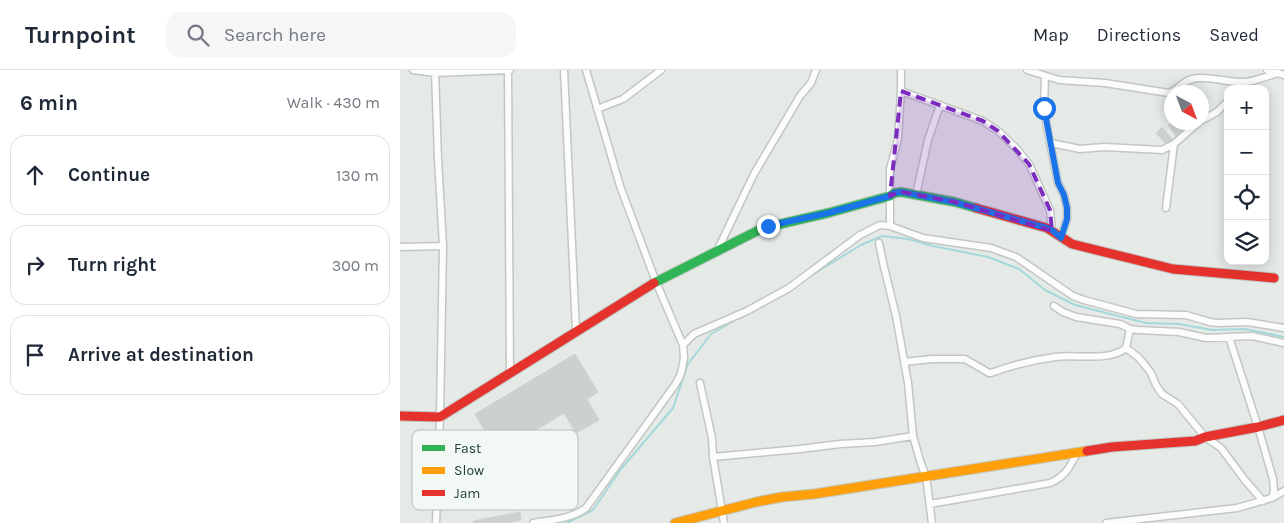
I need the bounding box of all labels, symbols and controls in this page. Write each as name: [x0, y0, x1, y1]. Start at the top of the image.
search box: [166, 12, 516, 57]
text: Turnpoint: [25, 21, 136, 49]
icon: search: [184, 21, 212, 49]
text: Search here: [224, 24, 326, 46]
text: Map: [1033, 24, 1069, 46]
text: Directions: [1097, 24, 1181, 46]
text: Saved: [1209, 24, 1259, 46]
north arrow: [1164, 85, 1209, 130]
map controls: [1224, 85, 1269, 265]
button: +: [1224, 85, 1269, 130]
text: 6 min: [20, 91, 78, 115]
text: Walk · 430 m: [287, 93, 380, 112]
route start: [1033, 97, 1056, 120]
button: −: [1224, 130, 1269, 175]
icon: ahead: [21, 161, 49, 189]
text: Continue: [68, 164, 150, 186]
text: 130 m: [336, 166, 379, 185]
button: locate: [1224, 175, 1269, 220]
route end: [757, 215, 780, 238]
button: layers: [1224, 220, 1269, 265]
icon: right: [21, 251, 49, 279]
text: Turn right: [68, 254, 157, 276]
text: 300 m: [332, 256, 379, 275]
icon: arrive: [21, 341, 49, 369]
text: Arrive at destination: [68, 344, 254, 366]
legend: [412, 430, 578, 510]
text: Fast: [454, 440, 481, 457]
text: Slow: [454, 462, 484, 479]
text: Jam: [454, 485, 480, 502]

